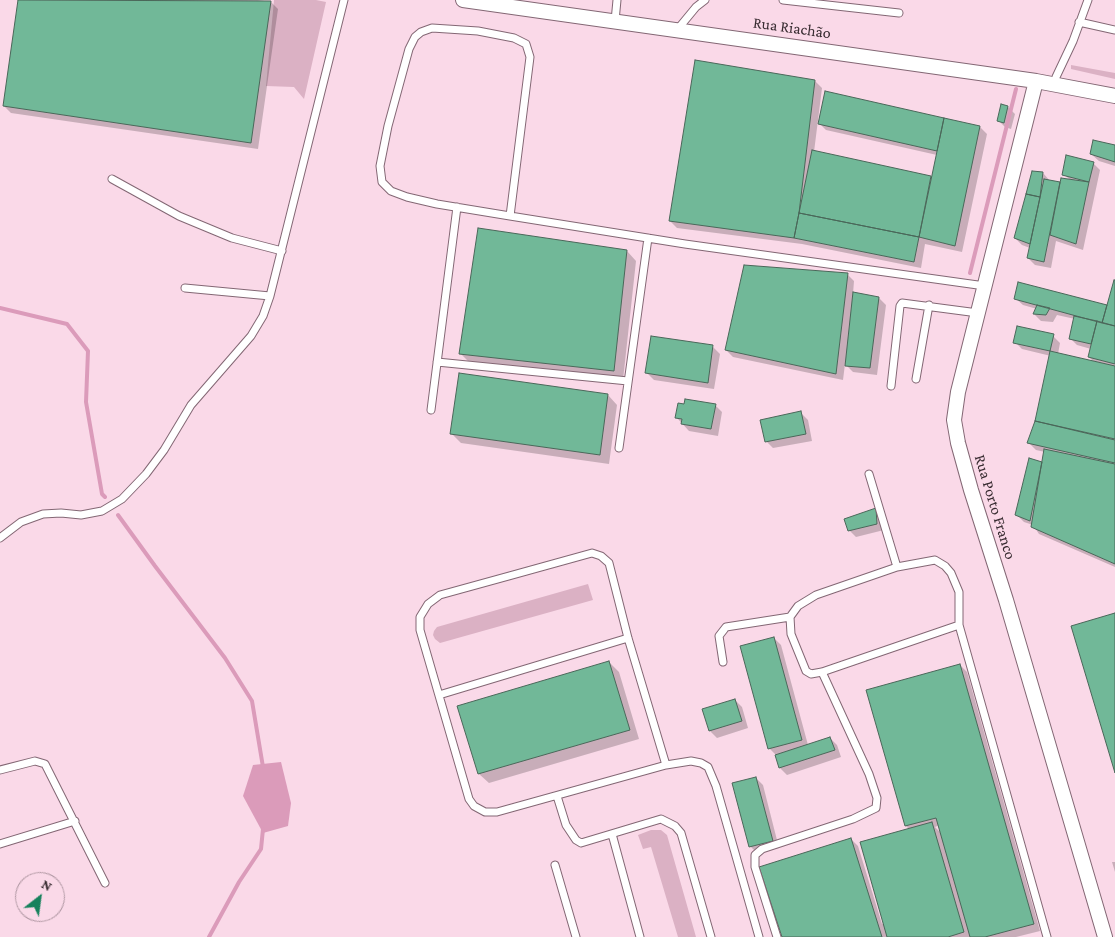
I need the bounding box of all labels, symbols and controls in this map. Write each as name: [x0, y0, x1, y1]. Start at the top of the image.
street label: Rua Riachão: [752, 13, 832, 43]
street label: Rua Porto Franco: [970, 452, 1020, 562]
north arrow: [15, 872, 65, 922]
text: N: [39, 876, 55, 894]

